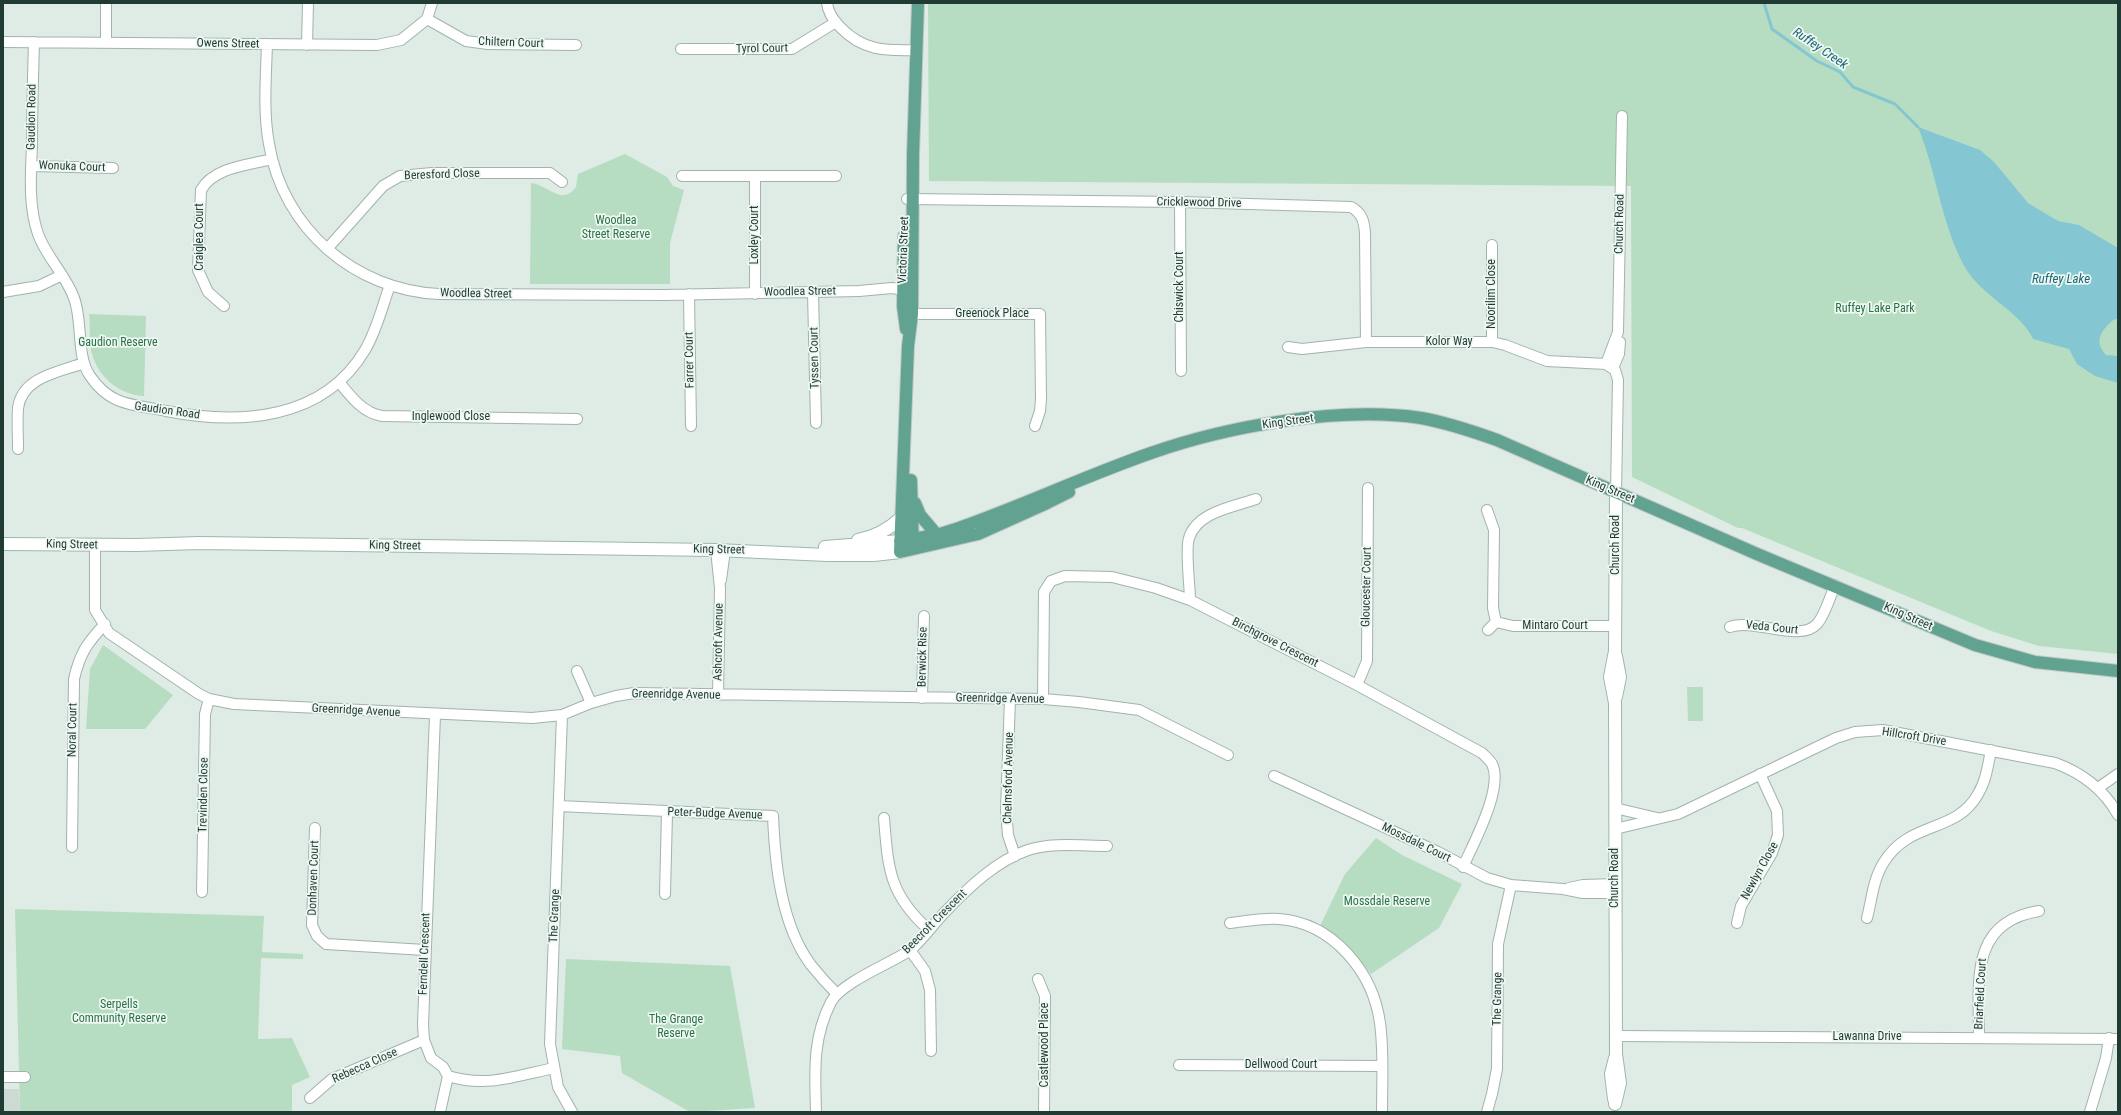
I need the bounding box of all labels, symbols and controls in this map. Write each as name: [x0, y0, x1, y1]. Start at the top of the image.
water label: Ruffey Creek: [1790, 25, 1850, 73]
street label: Chiltern Court: [478, 35, 544, 51]
street label: Owens Street: [196, 36, 260, 52]
street label: Tyrol Court: [736, 41, 788, 57]
street label: Gaudion Road: [24, 84, 40, 150]
street label: Wonuka Court: [38, 159, 106, 175]
street label: Beresford Close: [404, 166, 480, 184]
street label: Church Road: [1612, 194, 1628, 254]
street label: Cricklewood Drive: [1156, 195, 1242, 211]
street label: Craiglea Court: [193, 203, 207, 271]
street label: Loxley Court: [748, 205, 762, 265]
park label: Woodlea Street Reserve: [582, 214, 650, 242]
street label: Victoria Street: [896, 216, 912, 284]
street label: Chiswick Court: [1173, 251, 1187, 323]
street label: Noorilim Close: [1485, 259, 1499, 329]
water label: Ruffey Lake: [2032, 272, 2090, 288]
street label: Woodlea Street: [764, 284, 836, 300]
street label: Woodlea Street: [440, 286, 512, 302]
park label: Ruffey Lake Park: [1835, 302, 1915, 316]
street label: Greenock Place: [955, 307, 1029, 321]
street label: Tyssen Court: [807, 327, 823, 389]
street label: Farrer Court: [682, 332, 698, 388]
street label: Kolor Way: [1425, 335, 1473, 349]
park label: Gaudion Reserve: [78, 336, 158, 350]
street label: Gaudion Road: [133, 399, 201, 423]
street label: Inglewood Close: [412, 410, 490, 424]
street label: King Street: [1261, 411, 1315, 433]
street label: King Street: [1583, 473, 1637, 507]
street label: Church Road: [1609, 515, 1623, 575]
street label: King Street: [46, 537, 98, 553]
street label: King Street: [369, 538, 421, 554]
street label: King Street: [693, 542, 745, 558]
street label: Gloucester Court: [1359, 547, 1375, 627]
street label: King Street: [1881, 600, 1935, 634]
street label: Ashcroft Avenue: [711, 603, 727, 681]
street label: Birchgrove Crescent: [1229, 615, 1321, 671]
street label: Veda Court: [1745, 618, 1799, 638]
street label: Mintaro Court: [1522, 619, 1588, 633]
street label: Berwick Rise: [915, 627, 931, 687]
street label: Greenridge Avenue: [631, 687, 721, 703]
street label: Greenridge Avenue: [955, 691, 1045, 707]
street label: Greenridge Avenue: [311, 701, 401, 721]
street label: Noral Court: [65, 703, 81, 757]
street label: Hillcroft Drive: [1881, 725, 1947, 749]
street label: Chelmsford Avenue: [1001, 732, 1017, 824]
street label: Trevinden Close: [196, 757, 212, 833]
street label: Peter-Budge Avenue: [667, 805, 763, 823]
street label: Mossdale Court: [1379, 820, 1453, 866]
street label: Donhaven Court: [305, 840, 323, 916]
street label: Newlyn Close: [1738, 840, 1782, 902]
street label: Church Road: [1608, 848, 1622, 908]
street label: Beecroft Crescent: [900, 887, 970, 957]
street label: The Grange: [547, 889, 563, 943]
park label: Mossdale Reserve: [1344, 895, 1430, 909]
street label: Ferndell Crescent: [416, 912, 434, 996]
street label: Briarfield Court: [1972, 958, 1990, 1030]
street label: The Grange: [1490, 972, 1506, 1026]
park label: Serpells Community Reserve: [72, 998, 166, 1026]
street label: Castlewood Place: [1038, 1003, 1052, 1087]
park label: The Grange Reserve: [649, 1013, 703, 1041]
street label: Lawanna Drive: [1832, 1030, 1902, 1044]
street label: Rebecca Close: [330, 1045, 400, 1087]
street label: Dellwood Court: [1245, 1058, 1317, 1072]

